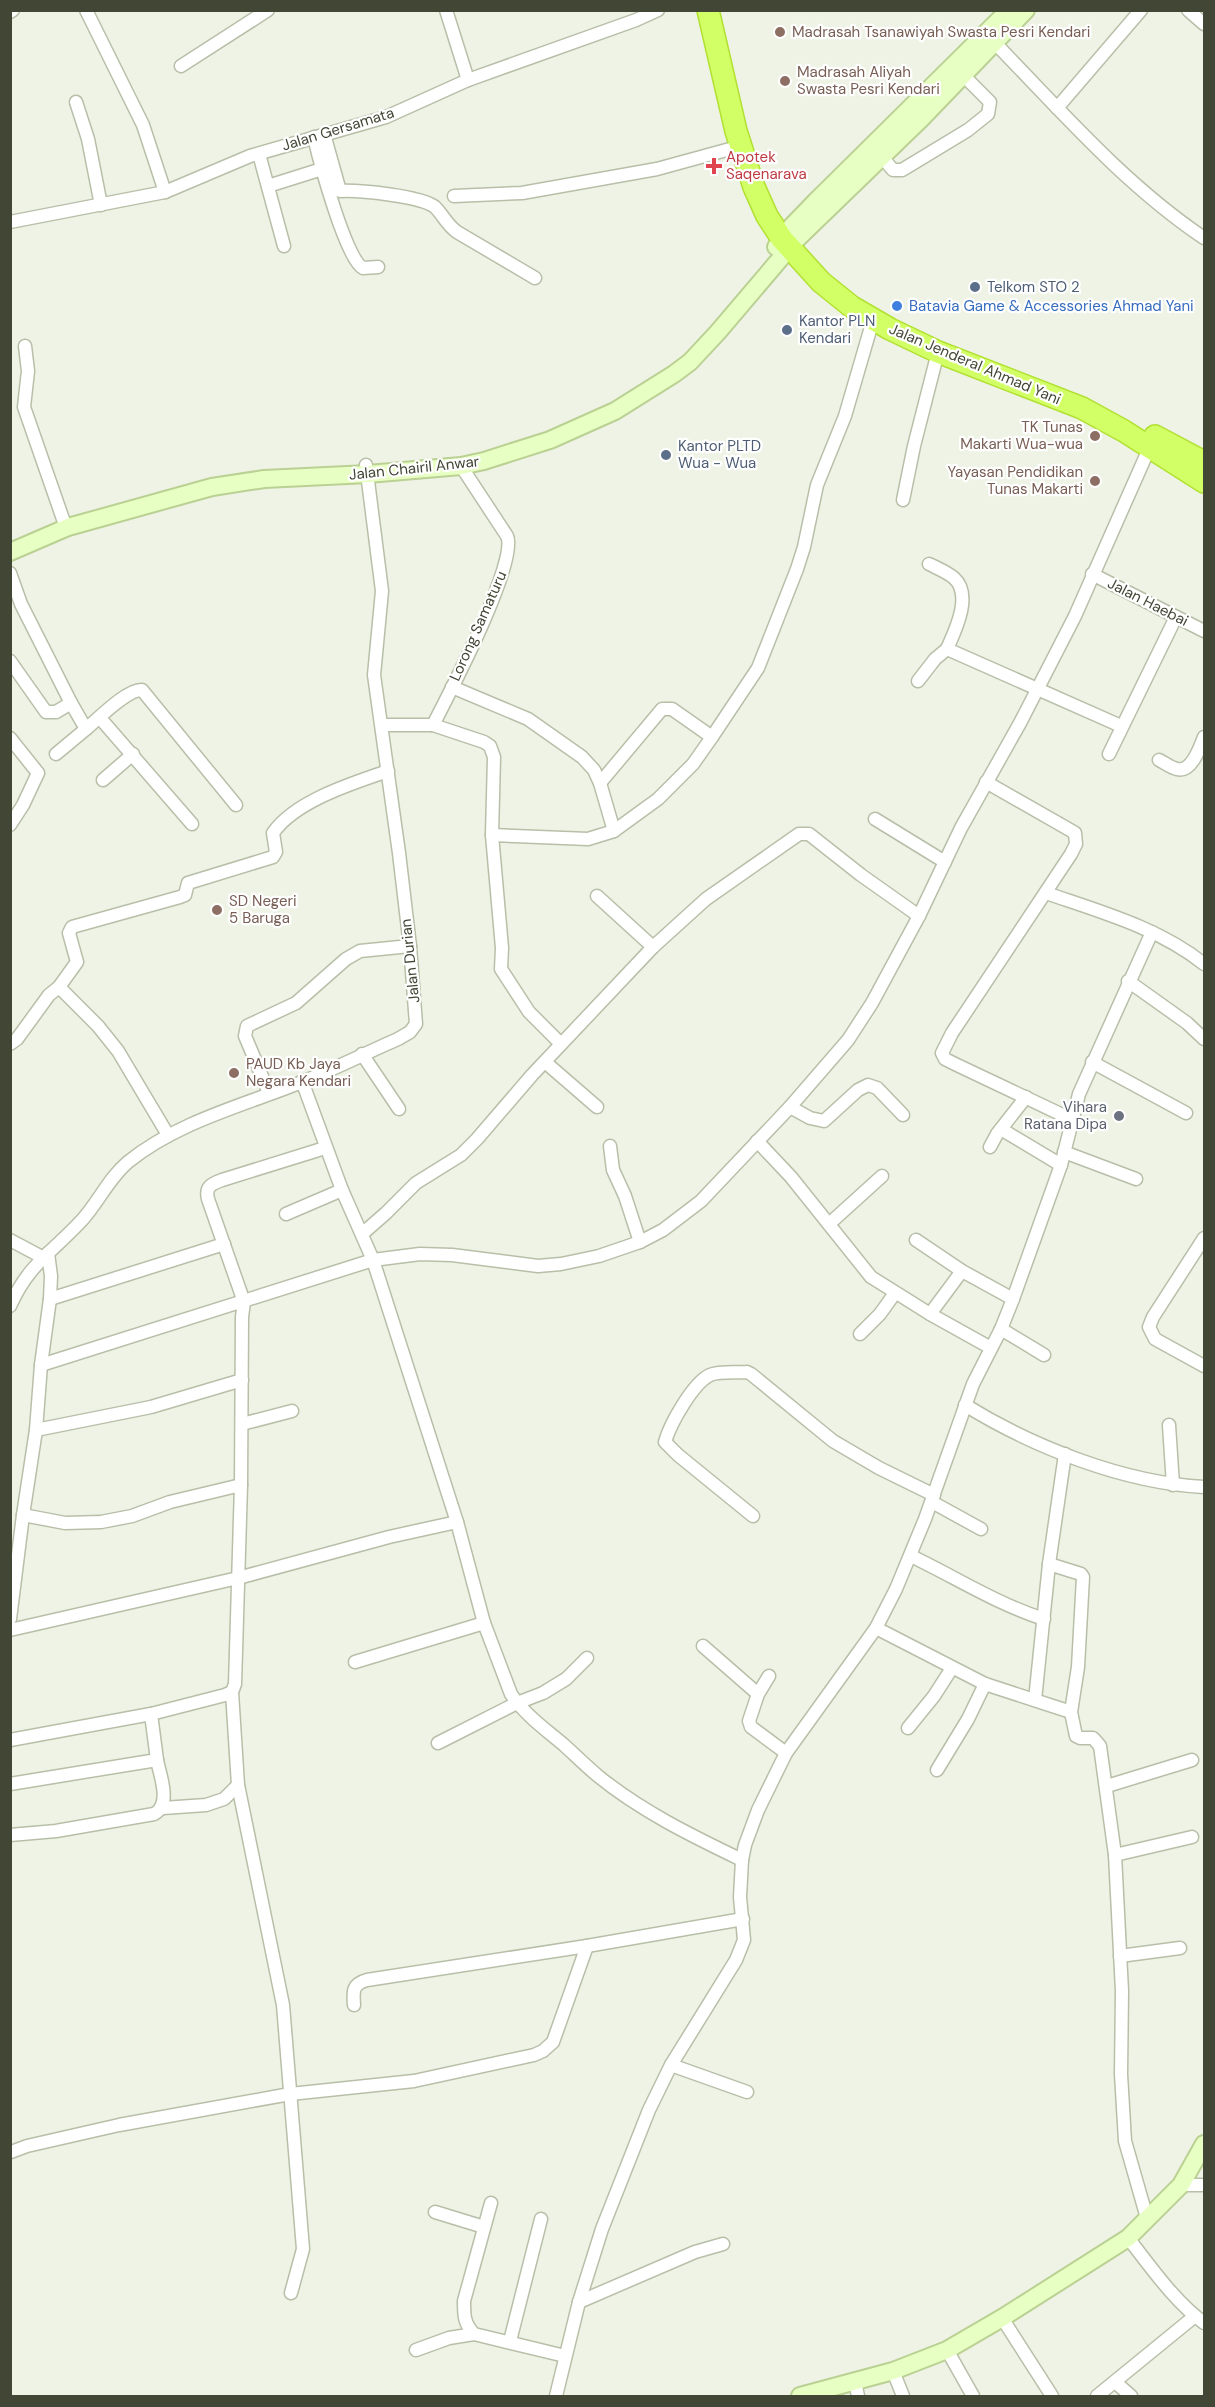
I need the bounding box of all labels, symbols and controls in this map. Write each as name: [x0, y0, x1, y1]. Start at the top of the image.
place label: Madrasah Tsanawiyah Swasta Pesri Kendari: [792, 22, 1090, 42]
marker: Madrasah Tsanawiyah Swasta Pesri Kendari: [773, 25, 787, 39]
place label: Madrasah Aliyah Swasta Pesri Kendari: [797, 62, 940, 99]
marker: Madrasah Aliyah Swasta Pesri Kendari: [778, 74, 792, 88]
street label: Jalan Gersamata: [279, 102, 397, 156]
place label: Apotek Saqenarava: [726, 147, 807, 184]
marker: Apotek Saqenarava: [707, 159, 721, 173]
place label: Telkom STO 2: [987, 277, 1080, 297]
marker: Telkom STO 2: [968, 280, 982, 294]
place label: Batavia Game & Accessories Ahmad Yani: [909, 296, 1194, 316]
marker: Batavia Game & Accessories Ahmad Yani: [890, 299, 904, 313]
place label: Kantor PLN Kendari: [799, 311, 875, 348]
street label: Jalan Jenderal Ahmad Yani: [886, 319, 1064, 409]
marker: Kantor PLN Kendari: [780, 323, 794, 337]
place label: TK Tunas Makarti Wua-wua: [960, 417, 1083, 454]
marker: TK Tunas Makarti Wua-wua: [1088, 429, 1102, 443]
place label: Kantor PLTD Wua - Wua: [678, 436, 761, 473]
marker: Kantor PLTD Wua - Wua: [659, 448, 673, 462]
street label: Jalan Chairil Anwar: [348, 451, 481, 485]
place label: Yayasan Pendidikan Tunas Makarti: [947, 462, 1083, 499]
marker: Yayasan Pendidikan Tunas Makarti: [1088, 474, 1102, 488]
street label: Lorong Samaturu: [445, 568, 511, 684]
street label: Jalan Haebai: [1104, 573, 1192, 631]
place label: SD Negeri 5 Baruga: [229, 891, 297, 928]
marker: SD Negeri 5 Baruga: [210, 903, 224, 917]
street label: Jalan Durian: [396, 918, 424, 1004]
place label: PAUD Kb Jaya Negara Kendari: [246, 1054, 351, 1091]
marker: PAUD Kb Jaya Negara Kendari: [227, 1066, 241, 1080]
place label: Vihara Ratana Dipa: [1024, 1097, 1107, 1134]
marker: Vihara Ratana Dipa: [1112, 1109, 1126, 1123]

